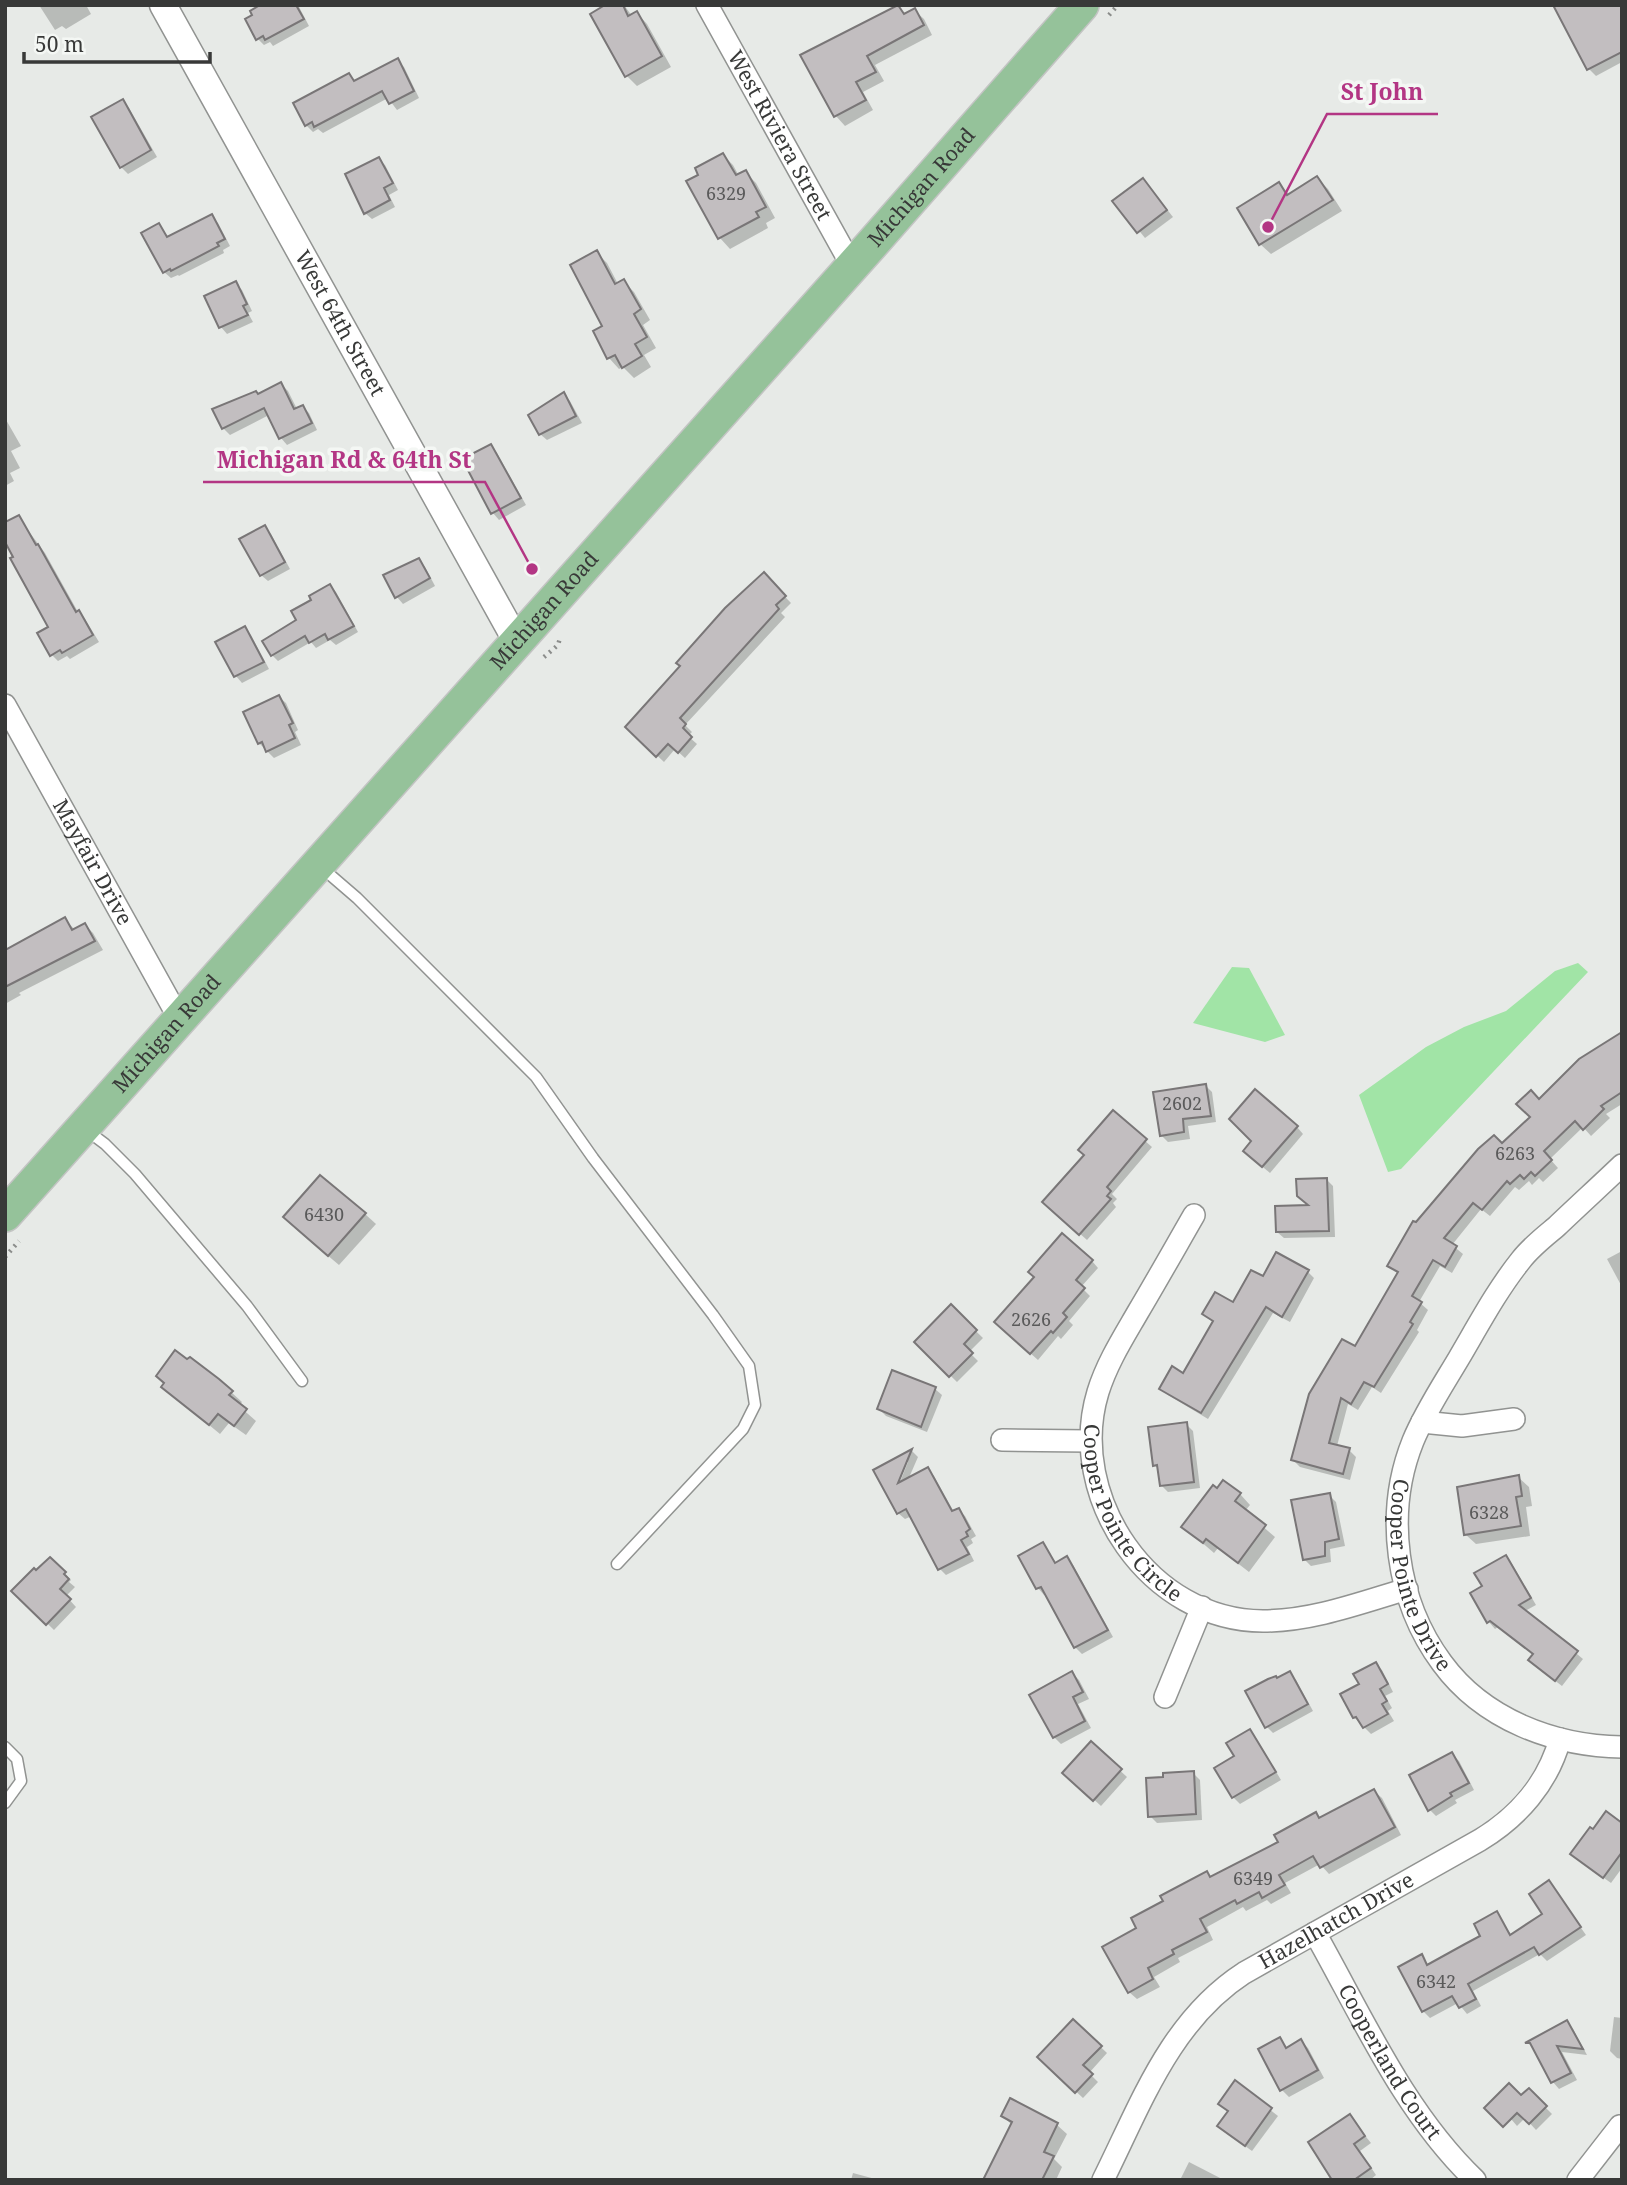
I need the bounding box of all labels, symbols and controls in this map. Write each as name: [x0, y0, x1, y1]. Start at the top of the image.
scale bar: [24, 21, 210, 65]
text: 50 m: [35, 30, 84, 58]
street label: West Riviera Street: [722, 45, 839, 225]
callout: St John: [1327, 70, 1438, 114]
text: St John: [1341, 75, 1423, 107]
street label: Michigan Road: [861, 121, 981, 252]
house number: 6329: [706, 181, 746, 205]
street label: West 64th Street: [289, 245, 392, 401]
callout: Michigan Rd & 64th St: [203, 438, 485, 482]
text: Michigan Rd & 64th St: [217, 443, 471, 475]
street label: Michigan Road: [483, 545, 604, 675]
street label: Mayfair Drive: [47, 794, 140, 930]
street label: Michigan Road: [106, 968, 226, 1098]
house number: 2602: [1162, 1091, 1202, 1115]
house number: 6263: [1495, 1141, 1535, 1165]
house number: 6430: [304, 1202, 344, 1226]
house number: 2626: [1011, 1307, 1051, 1331]
street label: Cooper Pointe Circle: [1078, 1423, 1188, 1608]
street label: Cooper Pointe Drive: [1384, 1477, 1458, 1677]
house number: 6328: [1469, 1500, 1509, 1524]
street label: Hazelhatch Drive: [1253, 1865, 1419, 1975]
house number: 6349: [1233, 1866, 1273, 1890]
house number: 6342: [1416, 1969, 1456, 1993]
street label: Cooperland Court: [1332, 1979, 1448, 2145]

